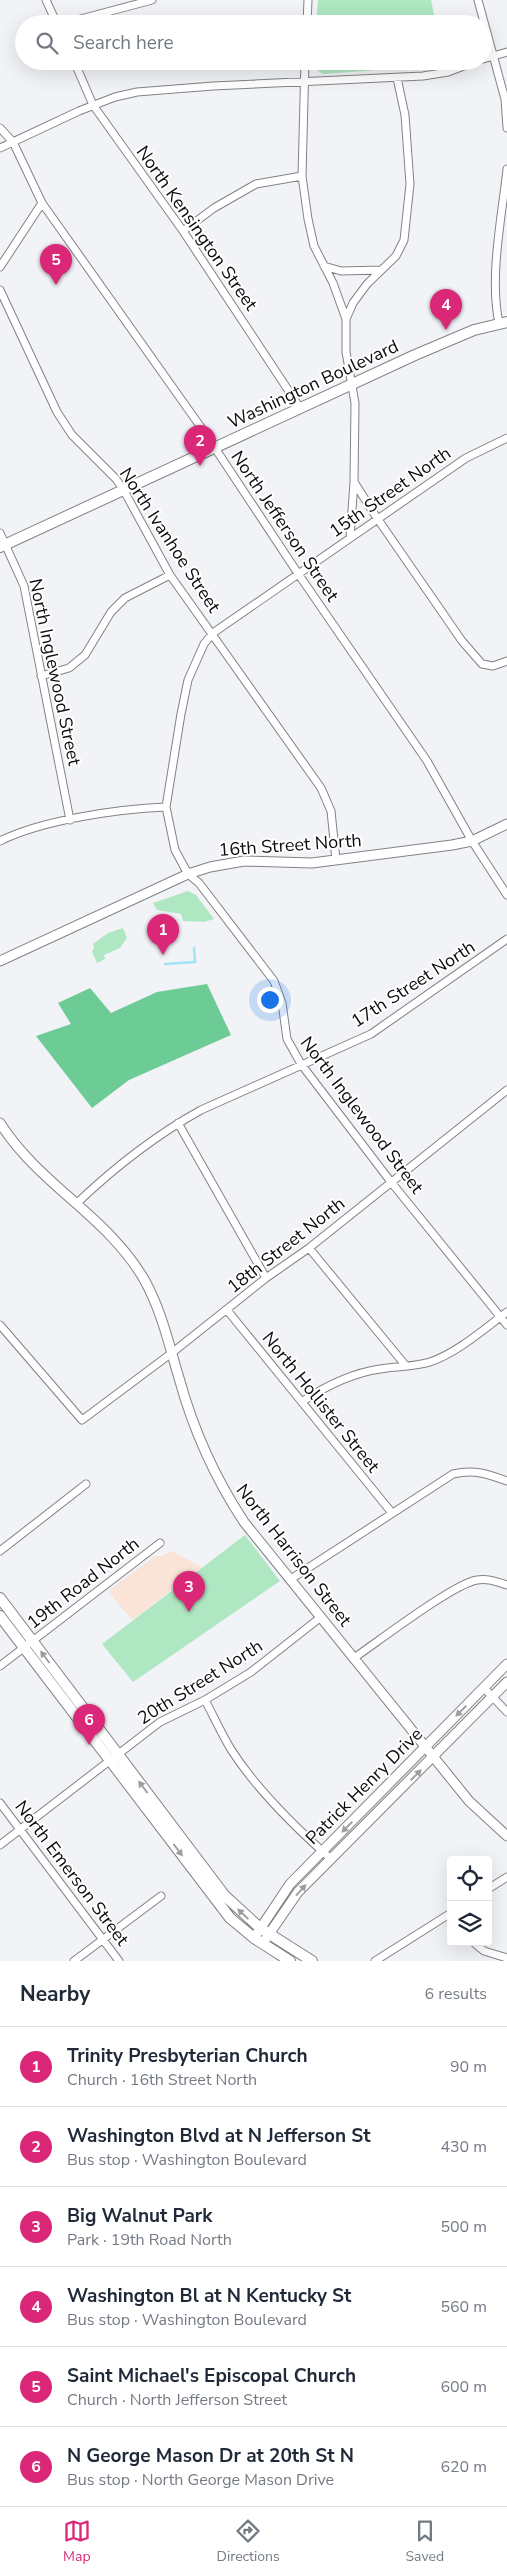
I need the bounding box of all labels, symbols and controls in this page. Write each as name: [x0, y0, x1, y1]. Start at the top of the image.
search box: [15, 15, 492, 70]
icon: search: [33, 29, 61, 57]
text: Search here: [73, 30, 174, 56]
street label: North Kensington Street: [131, 141, 263, 316]
pin: 5: [40, 244, 72, 285]
pin: 4: [430, 289, 462, 330]
street label: Washington Boulevard: [224, 334, 402, 434]
pin: 2: [184, 425, 216, 466]
street label: 15th Street North: [324, 441, 456, 543]
street label: North Jefferson Street: [226, 446, 345, 607]
street label: North Ivanhoe Street: [114, 463, 226, 618]
street label: North Inglewood Street: [23, 576, 87, 768]
street label: 16th Street North: [218, 828, 362, 862]
pin: 1: [147, 914, 179, 955]
street label: 17th Street North: [346, 935, 480, 1033]
your location: [257, 987, 283, 1013]
street label: North Inglewood Street: [295, 1032, 429, 1199]
street label: 18th Street North: [222, 1191, 350, 1299]
street label: North Hollister Street: [257, 1327, 386, 1478]
street label: North Harrison Street: [231, 1479, 358, 1632]
street label: 19th Road North: [22, 1532, 144, 1634]
pin: 3: [173, 1571, 205, 1612]
street label: 20th Street North: [133, 1634, 267, 1730]
one-way arrow: [39, 1651, 50, 1664]
pin: 6: [73, 1704, 105, 1745]
one-way arrow: [455, 1705, 467, 1717]
street label: Patrick Henry Drive: [300, 1722, 428, 1850]
one-way arrow: [409, 1769, 421, 1781]
one-way arrow: [138, 1780, 148, 1794]
street label: North Emerson Street: [9, 1796, 135, 1951]
one-way arrow: [341, 1821, 353, 1833]
one-way arrow: [172, 1843, 183, 1856]
map controls: [447, 1856, 492, 1946]
button: locate: [447, 1856, 492, 1901]
one-way arrow: [295, 1884, 307, 1896]
button: layers: [447, 1901, 492, 1946]
one-way arrow: [238, 1908, 250, 1920]
text: Nearby: [20, 1980, 90, 2008]
text: 6 results: [425, 1983, 487, 2005]
text: Trinity Presbyterian Church: [67, 2043, 308, 2069]
text: 1: [31, 2056, 41, 2078]
text: 90 m: [450, 2056, 487, 2078]
text: Church · 16th Street North: [67, 2069, 257, 2091]
text: Washington Blvd at N Jefferson St: [67, 2123, 370, 2149]
text: 2: [31, 2136, 41, 2158]
text: 430 m: [440, 2136, 487, 2158]
text: Bus stop · Washington Boulevard: [67, 2149, 307, 2171]
text: Big Walnut Park: [67, 2203, 213, 2229]
text: 3: [31, 2216, 41, 2238]
text: 500 m: [440, 2216, 487, 2238]
text: Park · 19th Road North: [67, 2229, 232, 2251]
text: Washington Bl at N Kentucky St: [67, 2283, 351, 2309]
text: 4: [31, 2296, 41, 2318]
text: 560 m: [440, 2296, 487, 2318]
text: Bus stop · Washington Boulevard: [67, 2309, 307, 2331]
text: Saint Michael's Episcopal Church: [67, 2363, 356, 2389]
text: 5: [31, 2376, 41, 2398]
text: 600 m: [440, 2376, 487, 2398]
text: Church · North Jefferson Street: [67, 2389, 287, 2411]
text: N George Mason Dr at 20th St N: [67, 2443, 354, 2469]
text: 6: [31, 2456, 41, 2478]
text: 620 m: [440, 2456, 487, 2478]
text: Bus stop · North George Mason Drive: [67, 2469, 334, 2491]
tab: Map: [63, 2517, 91, 2566]
tab: Directions: [217, 2517, 280, 2566]
tab: Saved: [405, 2517, 444, 2566]

